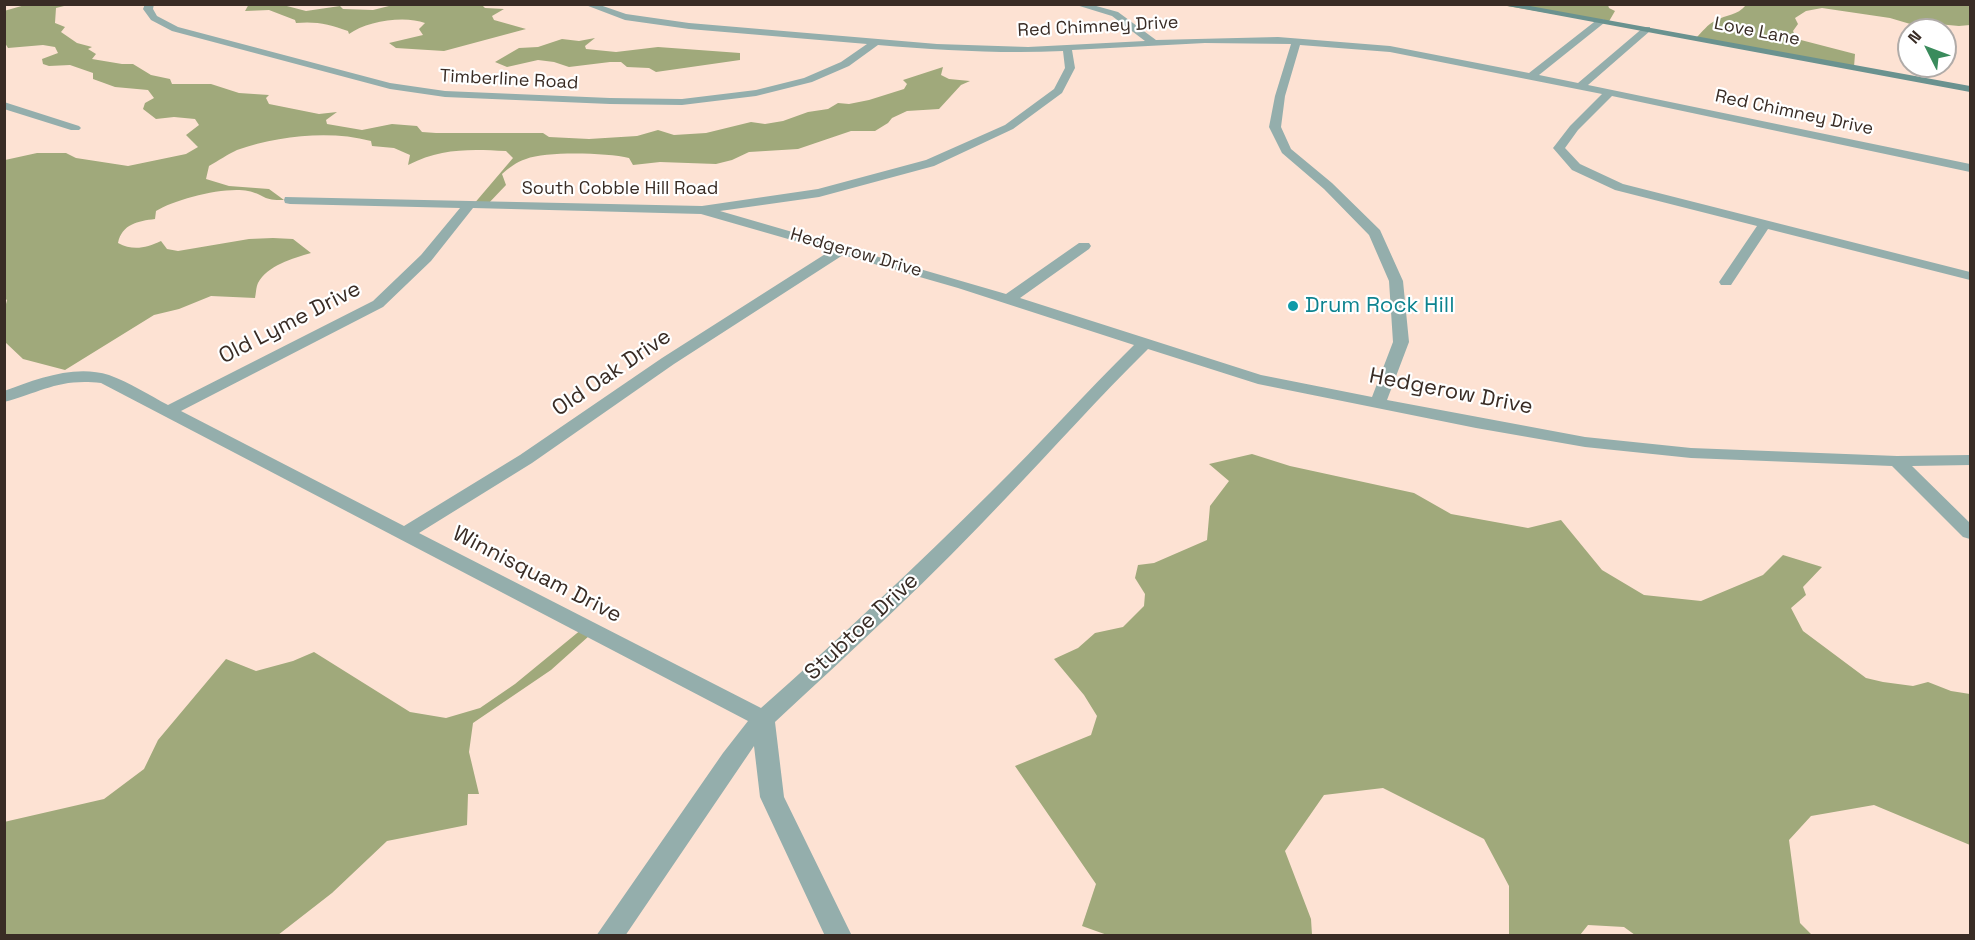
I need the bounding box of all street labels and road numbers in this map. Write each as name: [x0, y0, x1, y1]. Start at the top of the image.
street label: Red Chimney Drive: [1017, 12, 1179, 42]
street label: Love Lane: [1712, 13, 1802, 51]
street label: Timberline Road: [439, 66, 579, 94]
street label: Red Chimney Drive: [1713, 86, 1875, 140]
street label: South Cobble Hill Road: [522, 178, 718, 200]
street label: Hedgerow Drive: [788, 224, 924, 282]
street label: Old Lyme Drive: [215, 276, 365, 370]
street label: Old Oak Drive: [548, 324, 676, 422]
street label: Hedgerow Drive: [1367, 363, 1535, 421]
street label: Winnisquam Drive: [448, 521, 626, 629]
street label: Stubtoe Drive: [800, 568, 924, 686]

